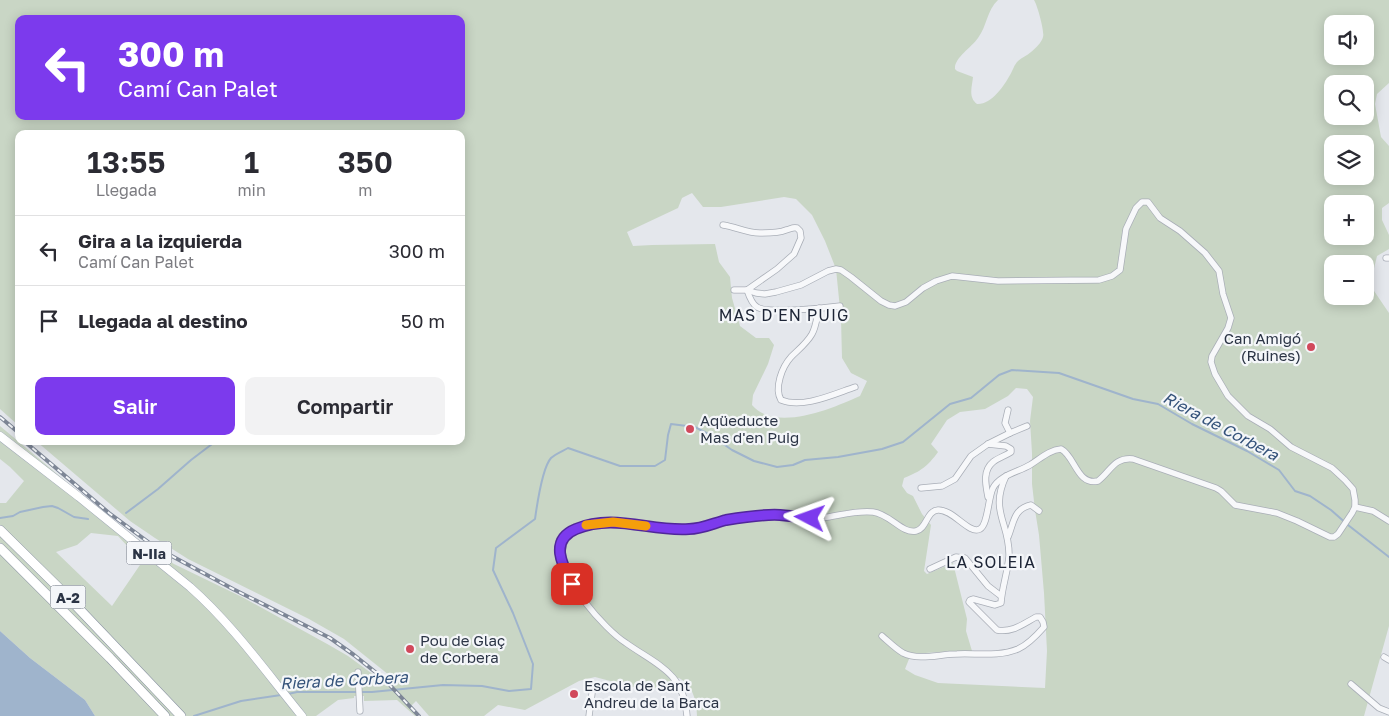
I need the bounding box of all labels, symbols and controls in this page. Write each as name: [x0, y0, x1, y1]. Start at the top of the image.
map controls: [1324, 15, 1374, 305]
button: sound: [1324, 15, 1374, 65]
text: 300 m: [118, 33, 224, 75]
icon: left: [35, 35, 100, 100]
text: Camí Can Palet: [118, 75, 278, 102]
button: search: [1324, 75, 1374, 125]
button: layers: [1324, 135, 1374, 185]
text: 13:55: [87, 144, 165, 180]
text: 1: [244, 144, 259, 180]
text: 350: [338, 144, 393, 180]
text: Llegada: [96, 180, 157, 200]
text: min: [237, 180, 266, 200]
text: m: [358, 180, 372, 200]
button: +: [1324, 195, 1374, 245]
text: Gira a la izquierda: [78, 229, 242, 252]
icon: left: [35, 237, 63, 265]
text: 300 m: [389, 239, 445, 262]
text: Camí Can Palet: [78, 252, 194, 272]
button: −: [1324, 255, 1374, 305]
district label: MAS D'EN PUIG: [719, 305, 849, 325]
icon: arrive: [35, 307, 63, 335]
text: Llegada al destino: [78, 309, 248, 332]
text: 50 m: [401, 309, 445, 332]
place label: Can Amigó (Ruines): [1224, 329, 1301, 364]
marker: Can Amigó (Ruines): [1305, 341, 1317, 353]
button: Salir: [35, 377, 235, 435]
button: Compartir: [245, 377, 445, 435]
water label: Riera de Corbera: [1160, 387, 1283, 465]
place label: Aqüeducte Mas d'en Puig: [700, 411, 799, 446]
marker: Aqüeducte Mas d'en Puig: [684, 423, 696, 435]
position arrow: [783, 491, 835, 543]
road number: N-IIa: [126, 542, 172, 564]
district label: LA SOLEIA: [946, 552, 1036, 572]
pin: [551, 563, 593, 605]
icon: arrive: [558, 570, 586, 598]
road number: A-2: [50, 586, 86, 608]
place label: Pou de Glaç de Corbera: [420, 631, 505, 666]
marker: Pou de Glaç de Corbera: [404, 643, 416, 655]
water label: Riera de Corbera: [280, 667, 409, 693]
place label: Escola de Sant Andreu de la Barca: [584, 676, 719, 711]
marker: Escola de Sant Andreu de la Barca: [568, 688, 580, 700]

